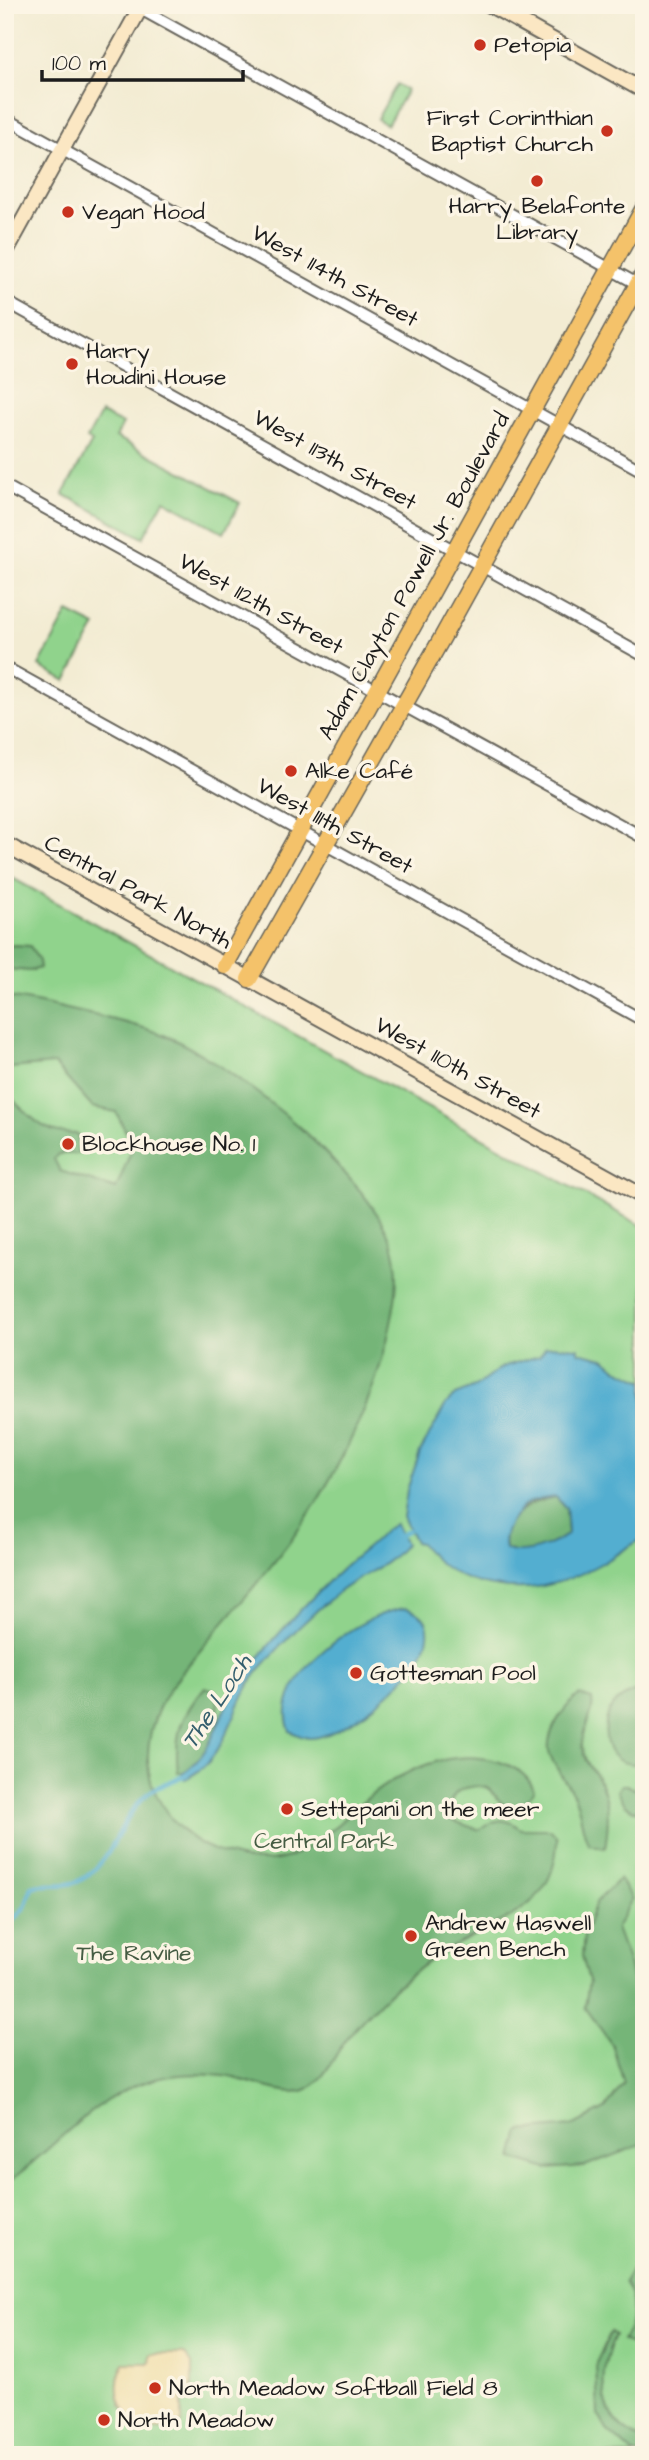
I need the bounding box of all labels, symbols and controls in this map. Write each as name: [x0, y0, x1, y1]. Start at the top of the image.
place label: Petopia: [494, 29, 572, 61]
marker: Petopia: [472, 37, 488, 53]
scale bar: [42, 38, 243, 82]
text: 100 m: [52, 49, 107, 78]
place label: First Corinthian Baptist Church: [427, 102, 594, 160]
marker: First Corinthian Baptist Church: [599, 123, 615, 139]
marker: Harry Belafonte Library: [529, 173, 545, 189]
place label: Harry Belafonte Library: [449, 190, 625, 249]
place label: Vegan Hood: [82, 196, 205, 229]
marker: Vegan Hood: [60, 204, 76, 220]
street label: West 114th Street: [246, 217, 425, 336]
place label: Harry Houdini House: [86, 335, 227, 393]
marker: Harry Houdini House: [64, 356, 80, 372]
street label: West 113th Street: [247, 402, 423, 519]
street label: Adam Clayton Powell Jr. Boulevard: [310, 406, 519, 746]
street label: West 112th Street: [173, 545, 350, 663]
place label: Alke Café: [305, 755, 413, 787]
marker: Alke Café: [283, 763, 299, 779]
street label: West 111th Street: [251, 770, 419, 882]
street label: Central Park North: [38, 827, 238, 957]
street label: West 110th Street: [369, 1009, 547, 1127]
place label: Blockhouse No. 1: [82, 1128, 256, 1160]
marker: Blockhouse No. 1: [60, 1136, 76, 1152]
water label: The Loch: [174, 1647, 261, 1756]
place label: Gottesman Pool: [370, 1657, 536, 1689]
marker: Gottesman Pool: [348, 1665, 364, 1681]
place label: Settepani on the meer: [301, 1793, 540, 1825]
marker: Settepani on the meer: [279, 1801, 295, 1817]
park label: Central Park: [254, 1825, 394, 1857]
place label: Andrew Haswell Green Bench: [425, 1907, 591, 1965]
marker: Andrew Haswell Green Bench: [403, 1928, 419, 1944]
park label: The Ravine: [77, 1937, 191, 1969]
place label: North Meadow Softball Field 8: [169, 2372, 498, 2404]
marker: North Meadow Softball Field 8: [147, 2380, 163, 2396]
place label: North Meadow: [118, 2404, 274, 2436]
marker: North Meadow: [96, 2412, 112, 2428]

